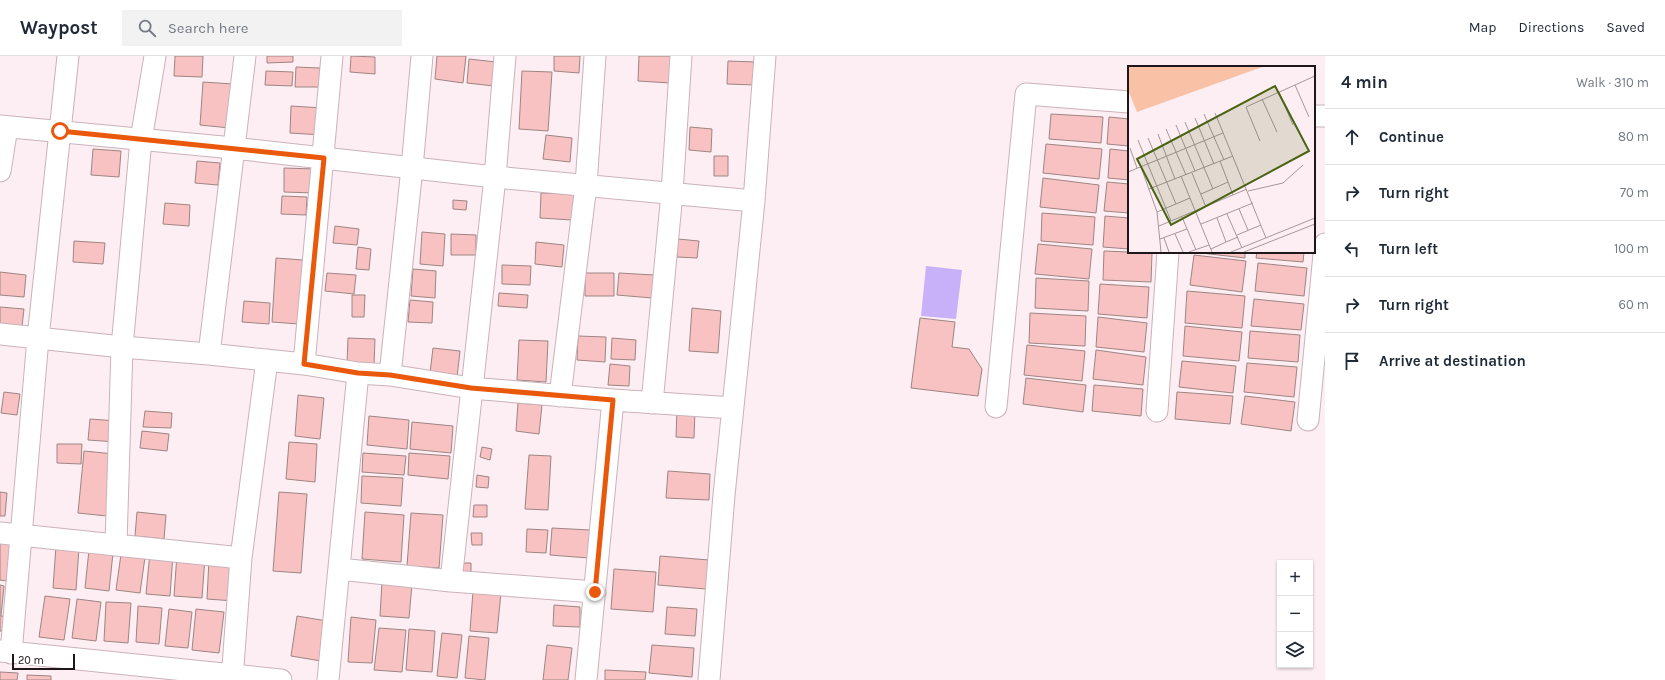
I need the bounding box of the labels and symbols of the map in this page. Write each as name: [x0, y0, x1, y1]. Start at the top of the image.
inset map: [1128, 66, 1315, 253]
route start: [51, 122, 69, 140]
route end: [586, 583, 604, 601]
scale bar: [12, 652, 75, 671]

